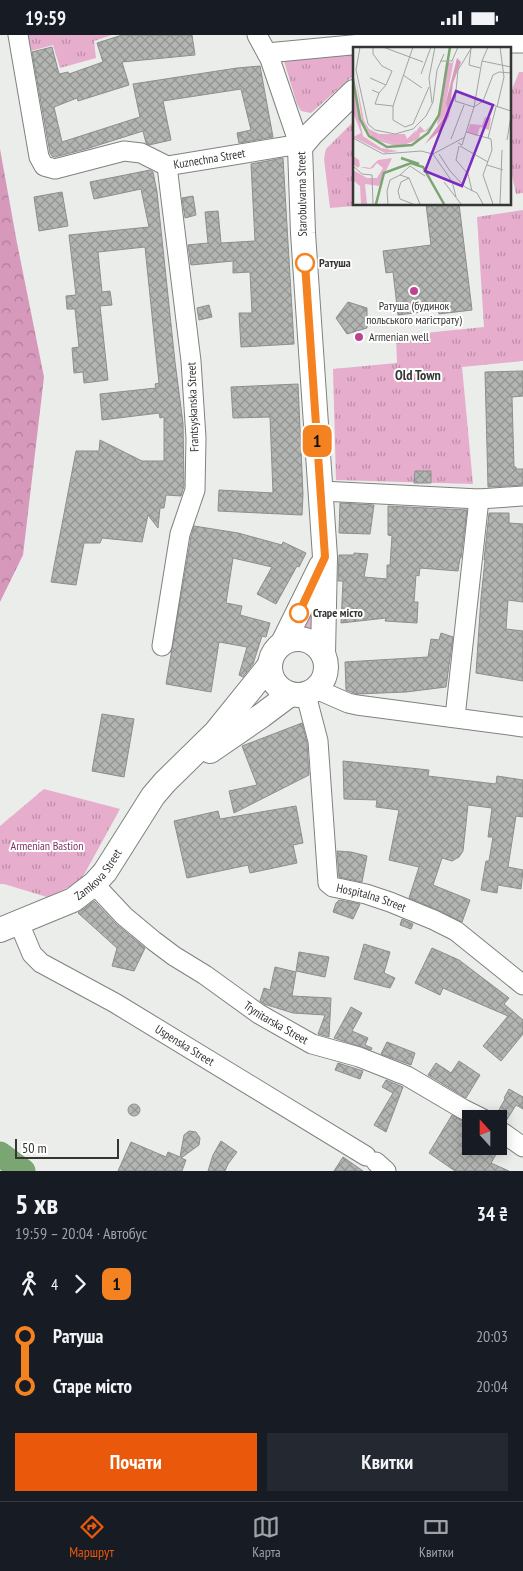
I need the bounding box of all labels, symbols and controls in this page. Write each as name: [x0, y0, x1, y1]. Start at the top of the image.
text: 19:59: [25, 6, 66, 30]
inset map: [353, 47, 510, 205]
street label: Kuznechna Street: [172, 145, 247, 172]
street label: Starobulvarna Street: [293, 151, 310, 237]
marker: Ратуша: [295, 253, 315, 273]
place label: Ратуша: [319, 255, 351, 270]
marker: Ратуша (будинок польського магістрату): [408, 285, 420, 297]
place label: Ратуша (будинок польського магістрату): [366, 298, 462, 327]
place label: Armenian well: [369, 329, 429, 344]
marker: Armenian well: [353, 331, 365, 343]
street label: Frantsyskanska Street: [183, 361, 202, 452]
district label: Old Town: [395, 366, 441, 384]
line badge: 1: [301, 425, 333, 457]
text: 1: [313, 429, 321, 452]
marker: Старе місто: [289, 603, 309, 623]
place label: Старе місто: [313, 605, 363, 620]
park label: Armenian Bastion: [10, 838, 84, 853]
street label: Zamkova Street: [71, 846, 125, 903]
street label: Hospitalna Street: [335, 880, 409, 915]
street label: Trynitarska Street: [241, 997, 312, 1048]
street label: Uspenska Street: [152, 1021, 218, 1069]
north arrow: [462, 1110, 508, 1155]
map controls: [462, 1110, 507, 1155]
scale bar: [15, 1136, 119, 1159]
text: 50 m: [22, 1139, 47, 1157]
text: 5 хв: [15, 1185, 58, 1222]
text: 34 ₴: [477, 1202, 508, 1226]
text: 19:59 – 20:04 · Автобус: [15, 1223, 147, 1243]
icon: walk: [15, 1270, 43, 1298]
icon: forward: [66, 1270, 94, 1298]
text: 1: [112, 1272, 121, 1295]
text: 4: [51, 1274, 58, 1294]
text: Ратуша: [53, 1324, 103, 1348]
text: 20:03: [476, 1326, 508, 1346]
text: Старе місто: [53, 1374, 132, 1398]
text: 20:04: [476, 1376, 508, 1396]
button: Почати: [15, 1433, 257, 1491]
button: Квитки: [267, 1433, 508, 1491]
tab: Маршрут: [69, 1513, 114, 1561]
tab: Карта: [252, 1513, 281, 1561]
tab: Квитки: [419, 1513, 454, 1561]

